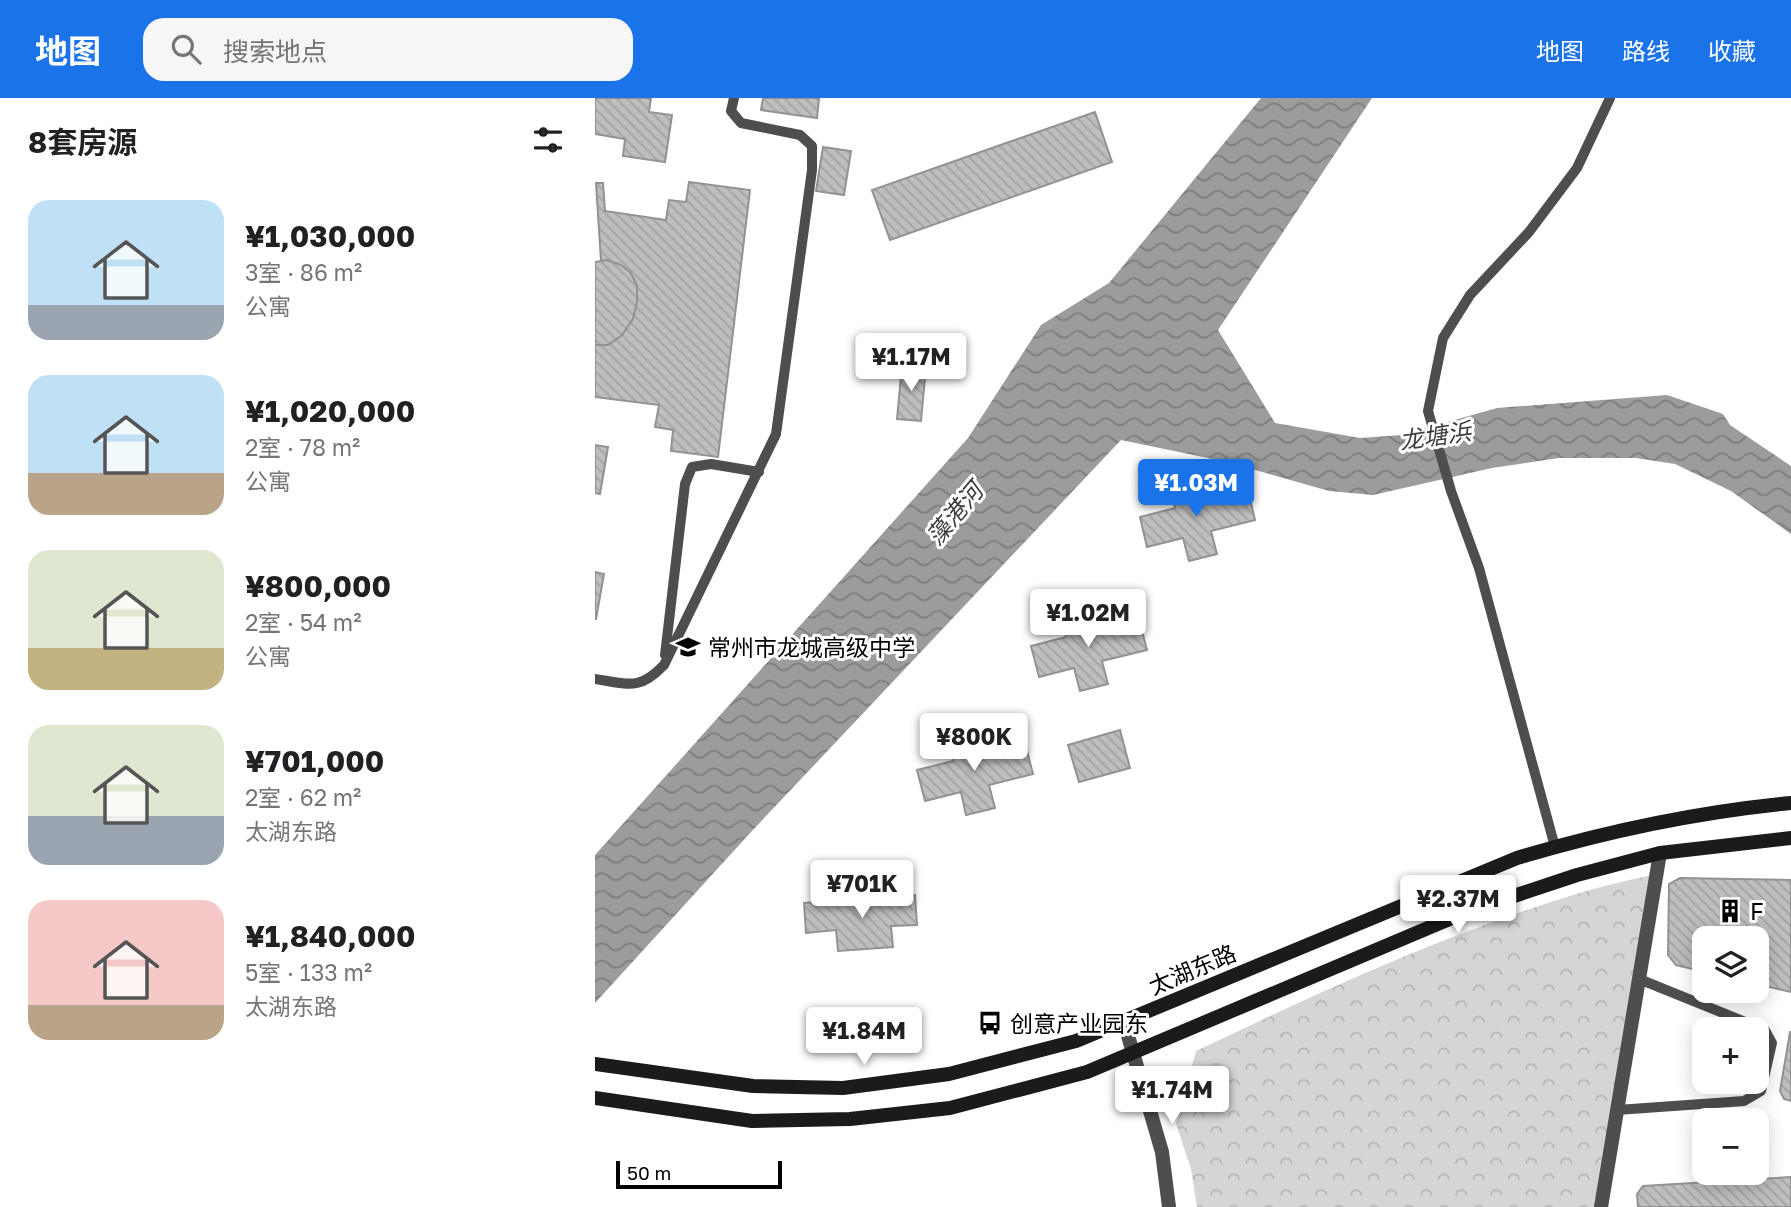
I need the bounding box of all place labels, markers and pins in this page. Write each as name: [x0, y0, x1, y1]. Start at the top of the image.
pin: ¥1.17M: [854, 334, 968, 393]
pin: ¥1.03M: [1139, 460, 1253, 519]
pin: ¥1.02M: [1031, 589, 1145, 649]
school or university icon: 常州市龙城高级中学: [674, 633, 702, 661]
place label: 常州市龙城高级中学: [708, 633, 915, 661]
pin: ¥800K: [925, 714, 1023, 773]
pin: ¥701K: [813, 860, 911, 920]
pin: ¥2.37M: [1401, 876, 1515, 935]
building icon: F: [1716, 897, 1744, 925]
place label: F: [1750, 897, 1764, 925]
pin: ¥1.84M: [807, 1007, 921, 1067]
bus stop icon: 创意产业园东: [976, 1009, 1004, 1037]
place label: 创意产业园东: [1010, 1009, 1148, 1037]
pin: ¥1.74M: [1115, 1066, 1229, 1126]

